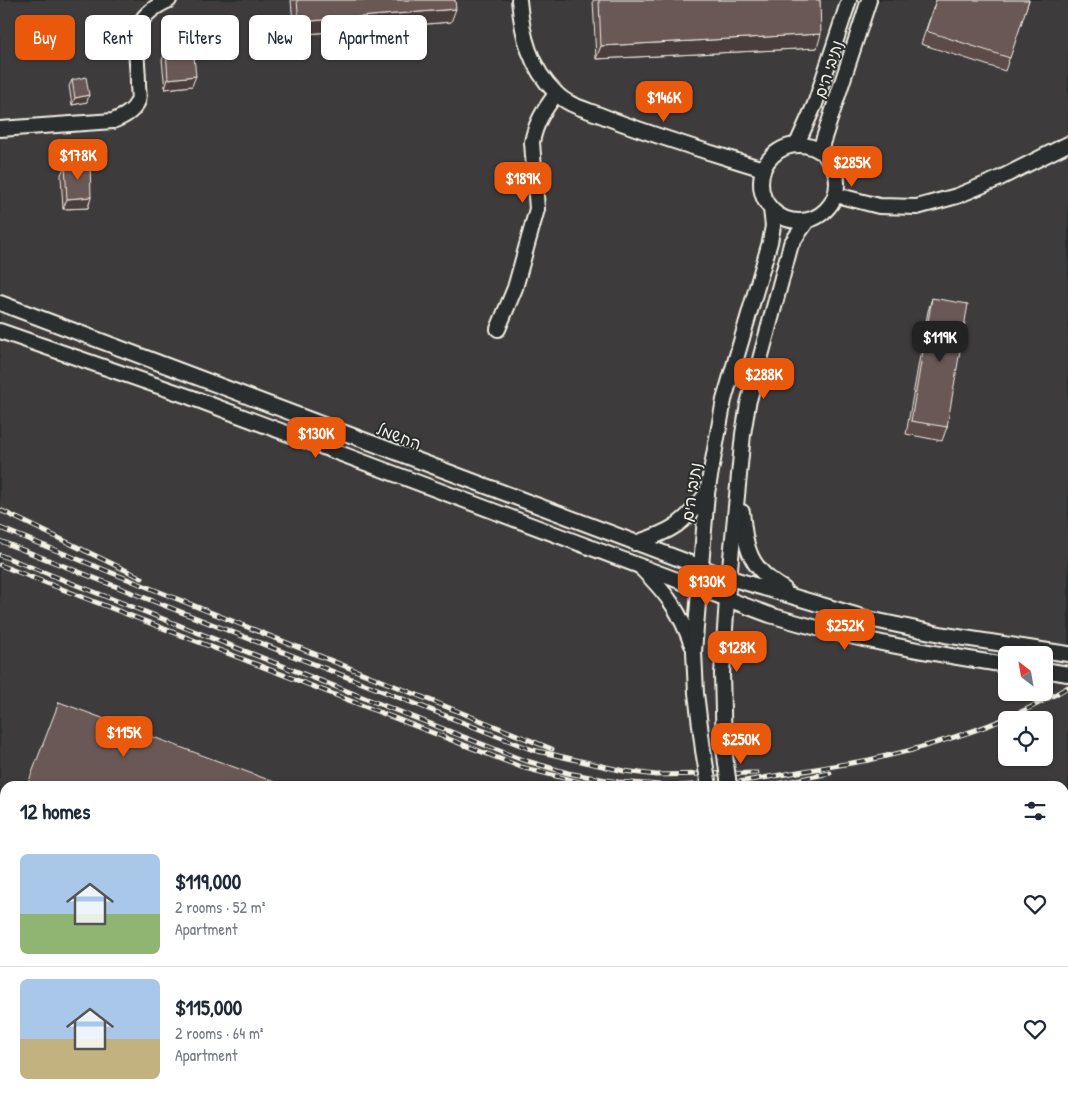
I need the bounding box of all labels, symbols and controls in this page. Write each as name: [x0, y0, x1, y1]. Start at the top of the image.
chip: Buy: [15, 15, 75, 60]
chip: Rent: [85, 15, 151, 60]
chip: Filters: [161, 15, 239, 60]
chip: New: [249, 15, 311, 60]
chip: Apartment: [321, 15, 427, 60]
street label: נתיבי הים: [808, 37, 848, 101]
pin: $146K: [629, 80, 699, 123]
text: $146K: [647, 86, 681, 108]
pin: $178K: [43, 138, 113, 181]
text: $178K: [59, 144, 97, 166]
pin: $285K: [817, 146, 887, 188]
text: $285K: [833, 151, 871, 173]
pin: $189K: [488, 162, 558, 204]
text: $189K: [505, 167, 541, 189]
pin: $119K: [905, 320, 975, 363]
text: $119K: [923, 326, 957, 348]
pin: $288K: [729, 358, 799, 400]
text: $288K: [745, 363, 783, 385]
pin: $130K: [281, 416, 351, 459]
street label: החשמל: [373, 417, 425, 455]
text: $130K: [298, 422, 334, 444]
street label: נתיבי הים: [676, 461, 706, 523]
pin: $130K: [672, 564, 742, 607]
text: $130K: [689, 570, 725, 592]
pin: $252K: [810, 608, 880, 651]
text: $252K: [826, 614, 864, 636]
pin: $128K: [702, 630, 772, 673]
text: $128K: [719, 636, 755, 658]
north arrow: [998, 646, 1052, 701]
map controls: [998, 646, 1053, 766]
button: locate: [998, 711, 1053, 766]
pin: $115K: [89, 716, 159, 758]
text: $115K: [107, 721, 141, 743]
pin: $250K: [706, 722, 776, 765]
text: $250K: [722, 728, 760, 750]
text: 12 homes: [20, 797, 90, 826]
icon: filters: [1021, 797, 1049, 825]
text: $119,000: [175, 867, 241, 896]
icon: home: [60, 874, 120, 934]
icon: heart: [1021, 890, 1049, 918]
text: 2 rooms · 52 m²: [175, 896, 265, 918]
text: Apartment: [175, 918, 238, 940]
text: $115,000: [175, 993, 242, 1022]
icon: home: [60, 999, 120, 1059]
icon: heart: [1021, 1015, 1049, 1043]
text: 2 rooms · 64 m²: [175, 1022, 263, 1044]
text: Apartment: [175, 1044, 238, 1066]

